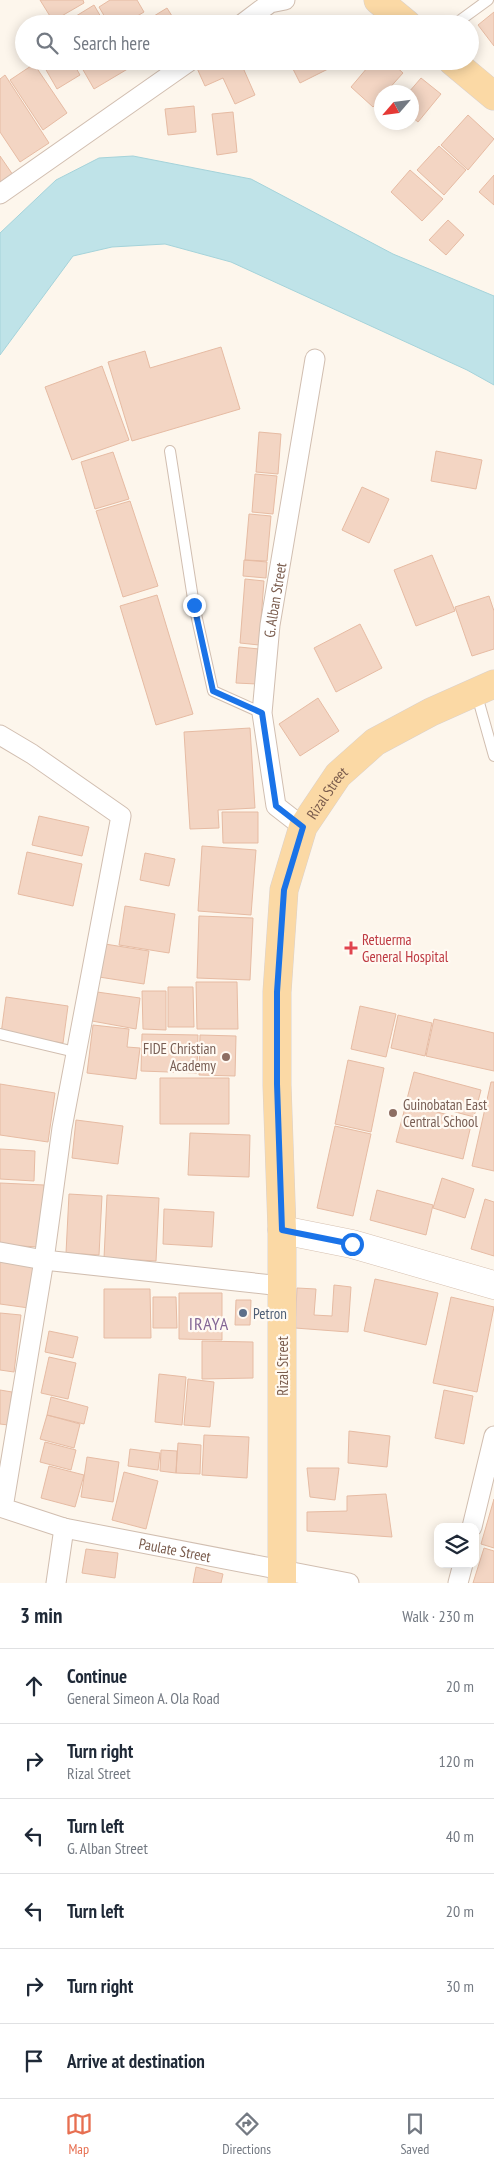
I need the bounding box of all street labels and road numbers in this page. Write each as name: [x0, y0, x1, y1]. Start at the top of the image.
street label: G. Alban Street: [259, 561, 290, 638]
street label: Rizal Street: [302, 762, 351, 822]
street label: Rizal Street: [273, 1336, 292, 1396]
street label: Paulate Street: [137, 1533, 213, 1566]

